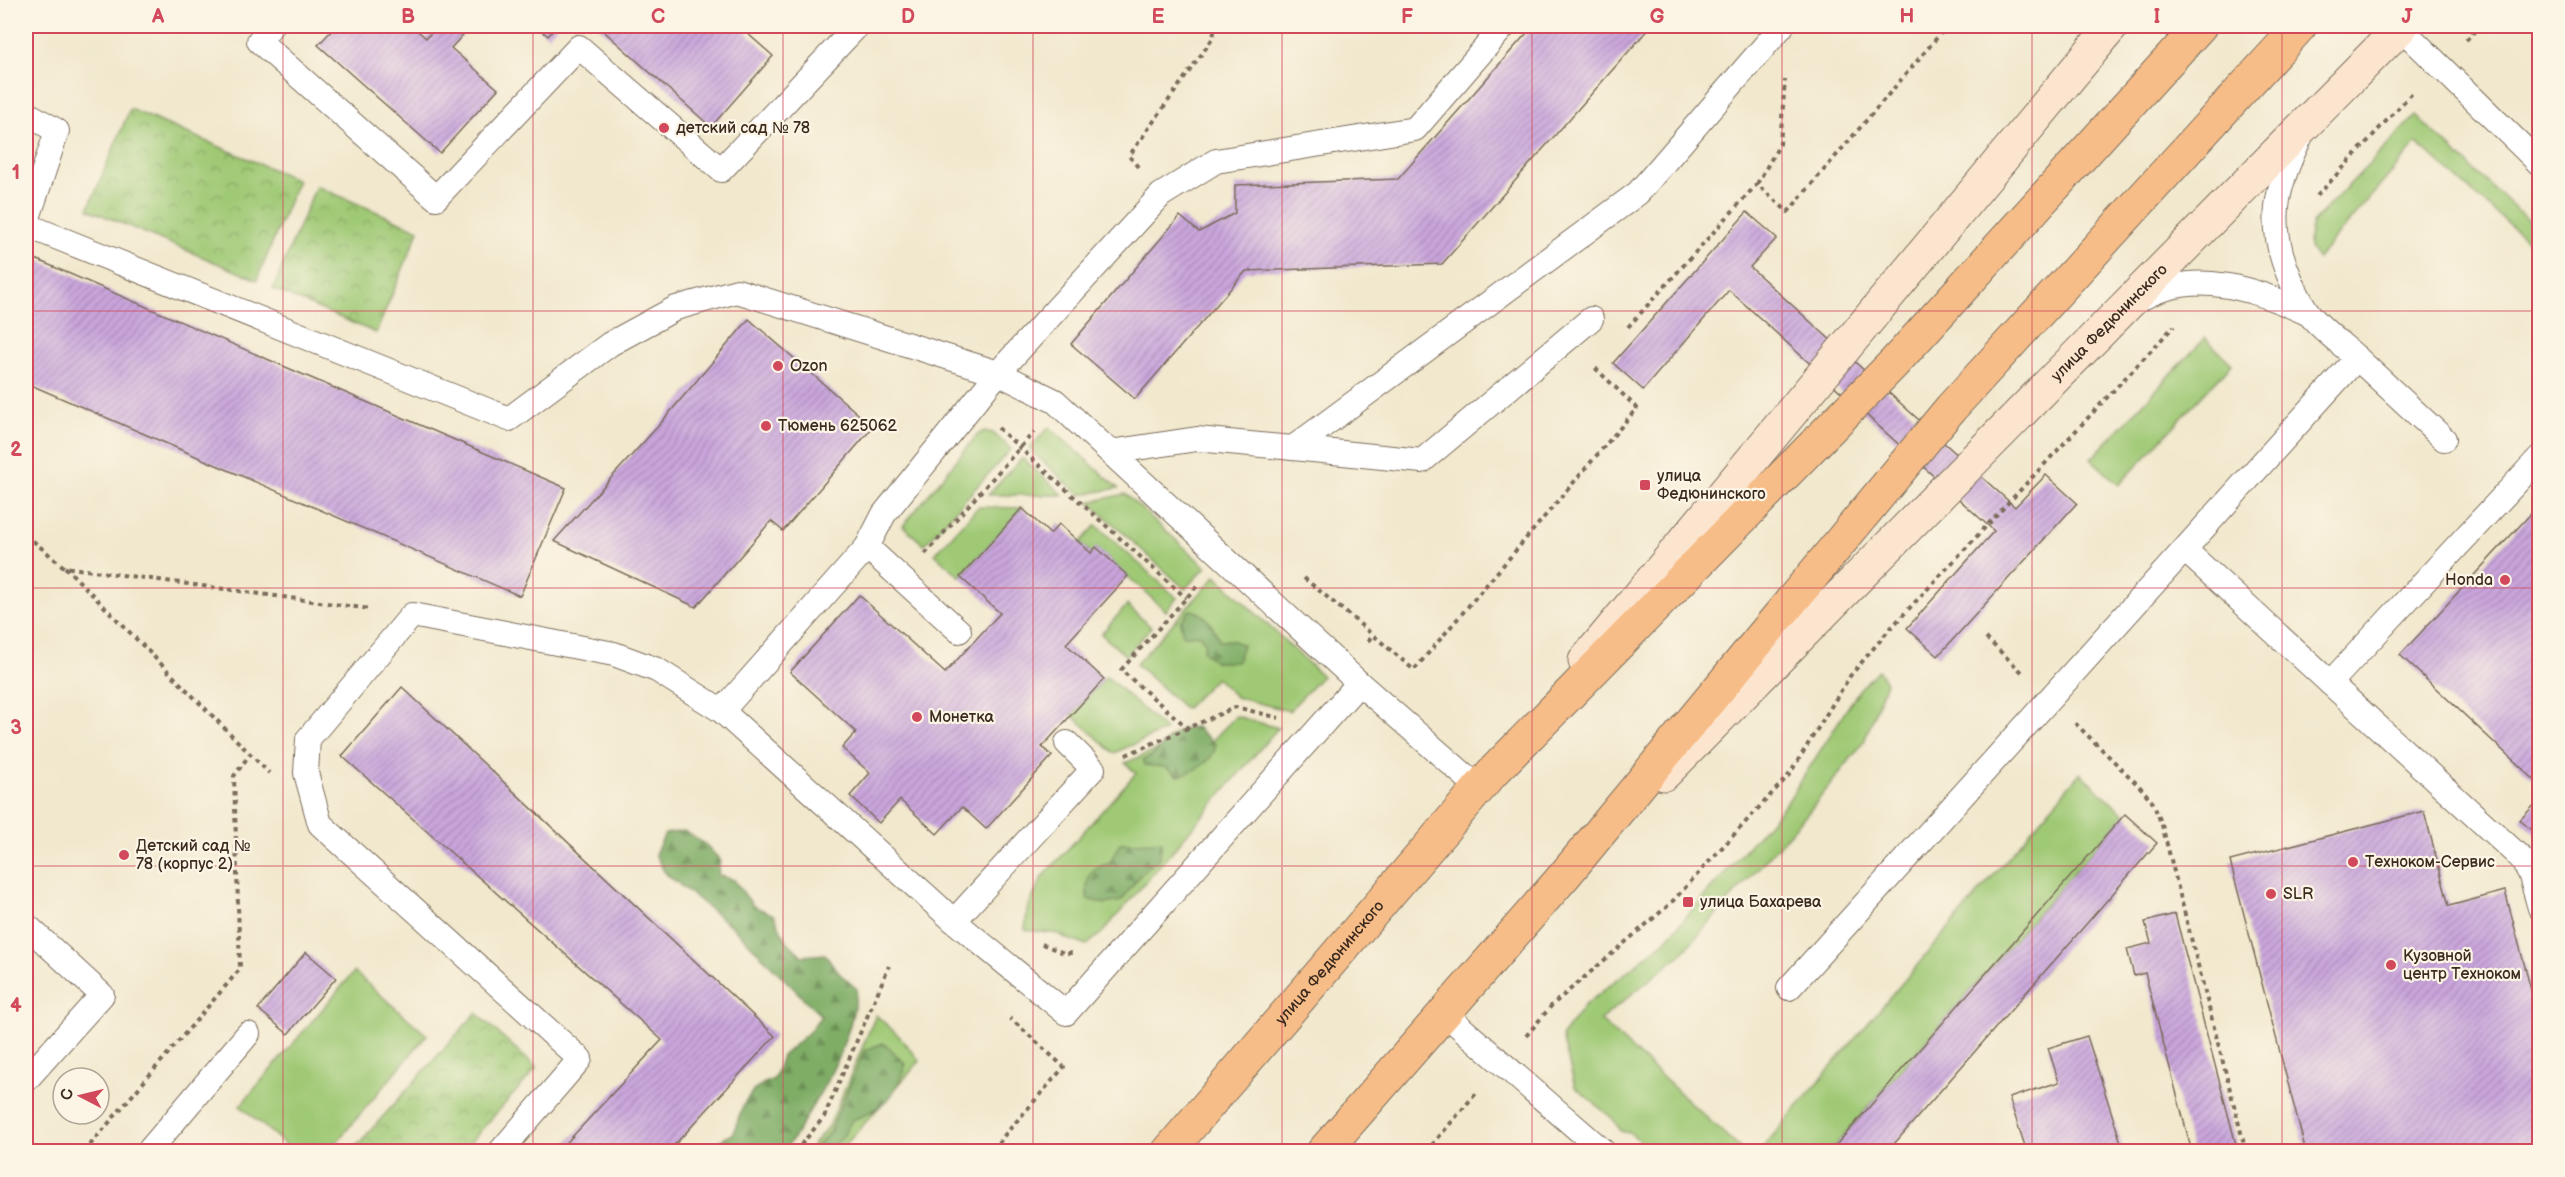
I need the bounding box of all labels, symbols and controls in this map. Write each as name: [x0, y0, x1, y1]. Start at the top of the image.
text: A: [151, 5, 165, 29]
text: B: [401, 5, 415, 29]
text: C: [651, 5, 665, 29]
text: D: [901, 5, 915, 29]
text: E: [1152, 5, 1165, 29]
text: F: [1401, 5, 1413, 29]
text: G: [1650, 5, 1665, 29]
text: H: [1900, 5, 1914, 29]
text: I: [2154, 5, 2160, 29]
text: J: [2402, 5, 2414, 29]
place label: детский сад № 78: [676, 119, 810, 138]
marker: детский сад № 78: [657, 121, 671, 135]
text: 1: [12, 161, 20, 185]
street label: улица Федюнинского: [2047, 260, 2171, 385]
place label: Ozon: [790, 357, 828, 376]
marker: Ozon: [771, 359, 785, 373]
place label: Тюмень 625062: [778, 417, 898, 436]
marker: Тюмень 625062: [759, 419, 773, 433]
text: 2: [10, 438, 22, 462]
place label: улица Федюнинского: [1657, 467, 1766, 504]
marker: улица Федюнинского: [1638, 478, 1652, 492]
place label: Honda: [2445, 571, 2493, 590]
marker: Honda: [2498, 573, 2512, 587]
place label: Монетка: [929, 708, 994, 727]
marker: Монетка: [910, 710, 924, 724]
text: 3: [10, 716, 22, 740]
place label: Детский сад № 78 (корпус 2): [136, 837, 251, 874]
marker: Детский сад № 78 (корпус 2): [117, 848, 131, 862]
place label: Техноком-Сервис: [2365, 853, 2495, 872]
marker: Техноком-Сервис: [2346, 855, 2360, 869]
place label: SLR: [2283, 885, 2313, 904]
marker: SLR: [2264, 887, 2278, 901]
place label: улица Бахарева: [1700, 893, 1822, 912]
marker: улица Бахарева: [1681, 895, 1695, 909]
street label: улица Федюнинского: [1271, 897, 1388, 1029]
place label: Кузовной центр Техноком: [2403, 947, 2521, 984]
marker: Кузовной центр Техноком: [2384, 958, 2398, 972]
text: 4: [10, 994, 22, 1018]
north arrow: [51, 1066, 111, 1126]
text: С: [57, 1088, 78, 1101]

